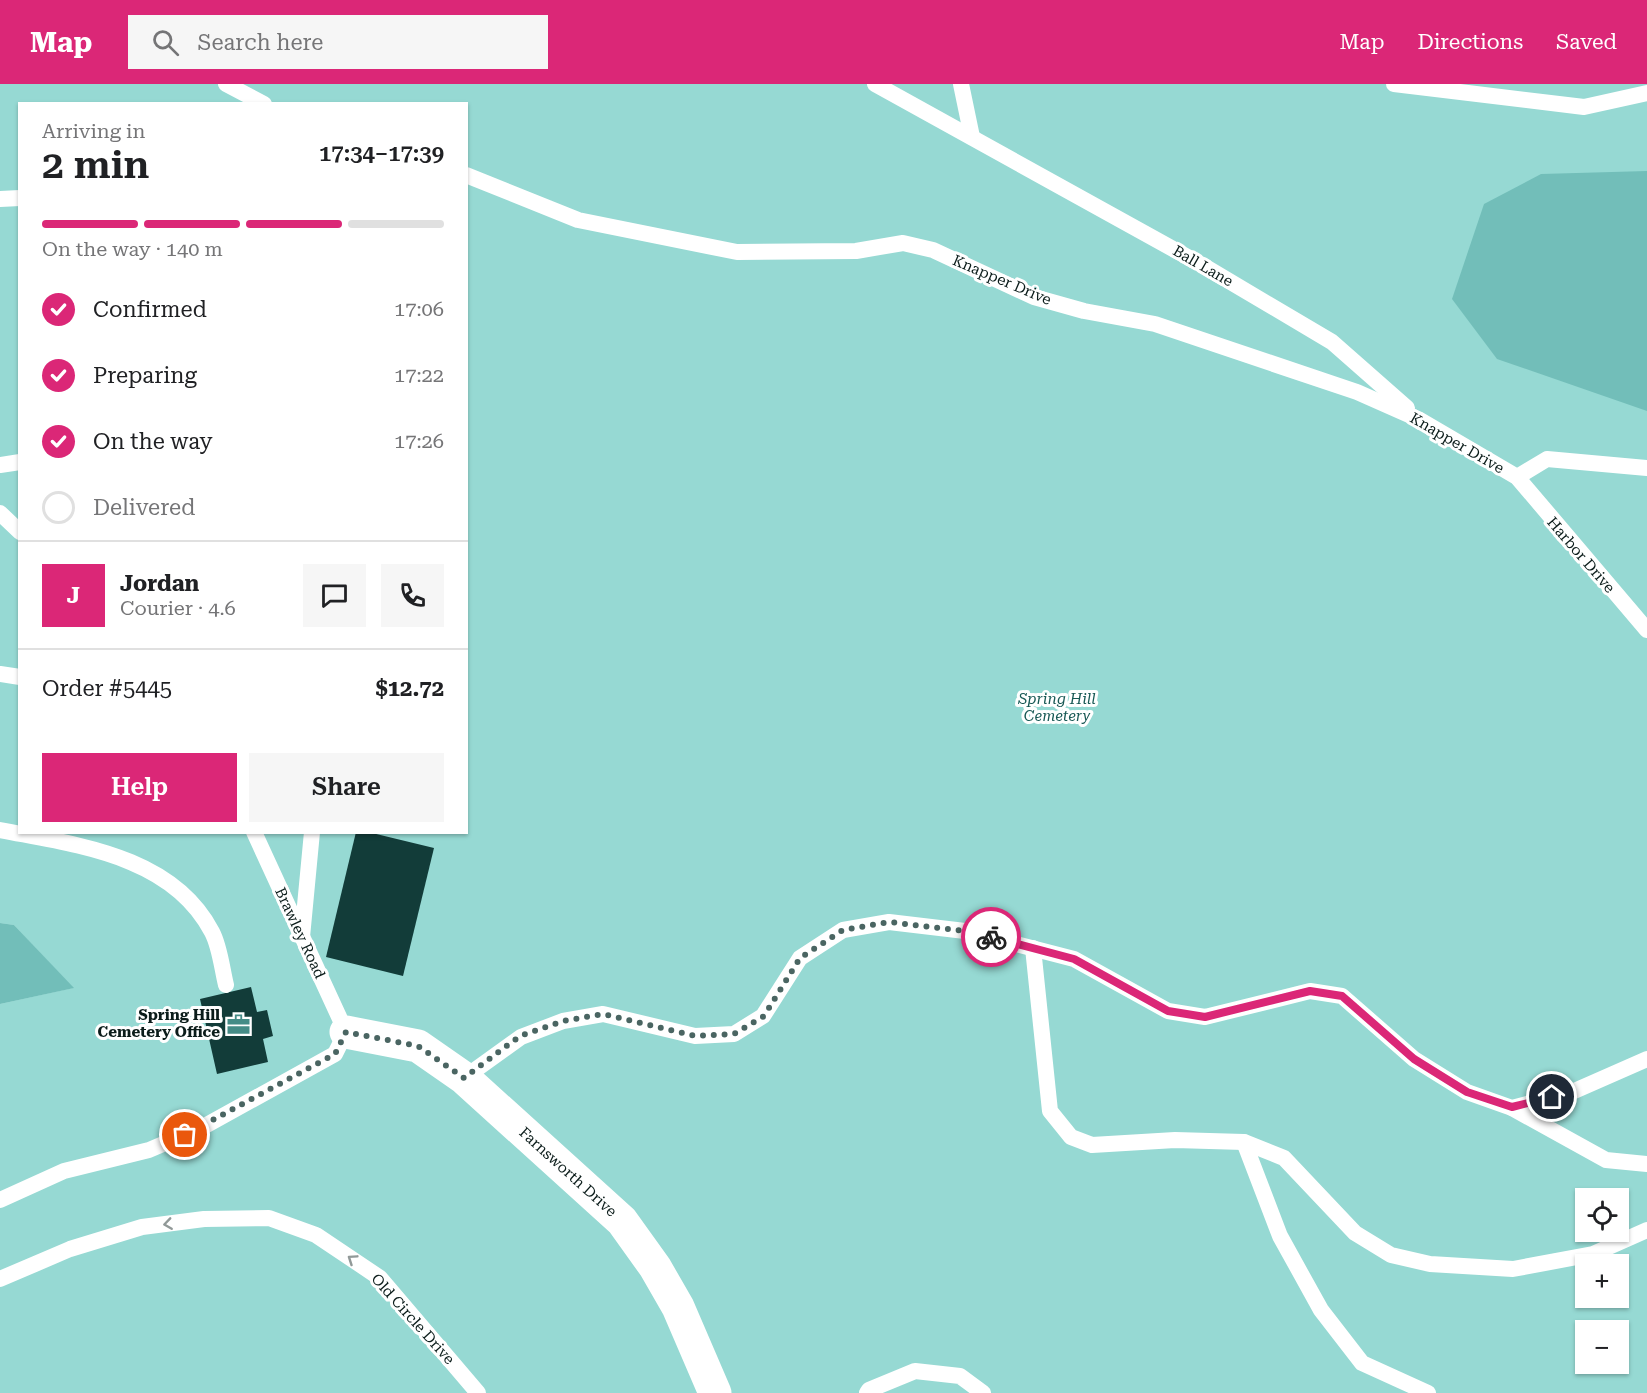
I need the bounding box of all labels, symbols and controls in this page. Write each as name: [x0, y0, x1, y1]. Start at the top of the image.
search box: [128, 15, 548, 69]
text: Map: [30, 26, 92, 59]
icon: search: [149, 26, 182, 59]
text: Search here: [197, 30, 323, 55]
text: Map: [1340, 30, 1384, 54]
text: Directions: [1417, 30, 1523, 54]
text: Saved: [1556, 30, 1617, 54]
text: Arriving in: [42, 119, 145, 143]
text: 17:34–17:39: [319, 141, 444, 166]
text: 2 min: [42, 142, 149, 188]
text: On the way · 140 m: [42, 237, 223, 261]
street label: Ball Lane: [1170, 242, 1236, 290]
street label: Knapper Drive: [950, 251, 1054, 309]
icon: check: [42, 293, 75, 326]
text: Confirmed: [93, 297, 207, 322]
text: 17:06: [394, 297, 444, 321]
icon: check: [42, 359, 75, 392]
text: Preparing: [93, 363, 197, 388]
text: 17:22: [394, 363, 444, 387]
street label: Knapper Drive: [1407, 409, 1507, 477]
icon: check: [42, 425, 75, 458]
text: On the way: [93, 429, 213, 454]
text: 17:26: [394, 429, 444, 453]
text: Delivered: [93, 495, 195, 520]
street label: Harbor Drive: [1543, 513, 1619, 597]
button: chat: [303, 564, 366, 627]
button: phone: [381, 564, 444, 627]
text: Jordan: [120, 571, 199, 596]
text: J: [67, 583, 80, 608]
text: Courier · 4.6: [120, 596, 236, 620]
text: Order #5445: [42, 676, 172, 701]
text: $12.72: [375, 676, 444, 701]
park label: Spring Hill Cemetery: [1017, 690, 1096, 725]
button: Help: [42, 753, 237, 822]
button: Share: [249, 753, 444, 822]
street label: Brawley Road: [271, 885, 329, 982]
courier: [961, 907, 1021, 967]
icon: bike: [975, 921, 1008, 954]
place label: Spring Hill Cemetery Office: [98, 1006, 220, 1041]
office icon: Spring Hill Cemetery Office: [225, 1011, 251, 1037]
pin: [1526, 1071, 1577, 1122]
icon: home: [1535, 1080, 1568, 1113]
pin: [159, 1109, 210, 1160]
icon: bag: [168, 1118, 201, 1151]
street label: Farnsworth Drive: [515, 1123, 621, 1221]
map controls: [1575, 1188, 1629, 1374]
button: locate: [1575, 1188, 1629, 1242]
one-way arrow: [163, 1217, 172, 1229]
button: +: [1575, 1254, 1629, 1308]
one-way arrow: [348, 1255, 359, 1266]
street label: Old Circle Drive: [368, 1270, 458, 1368]
button: −: [1575, 1320, 1629, 1374]

